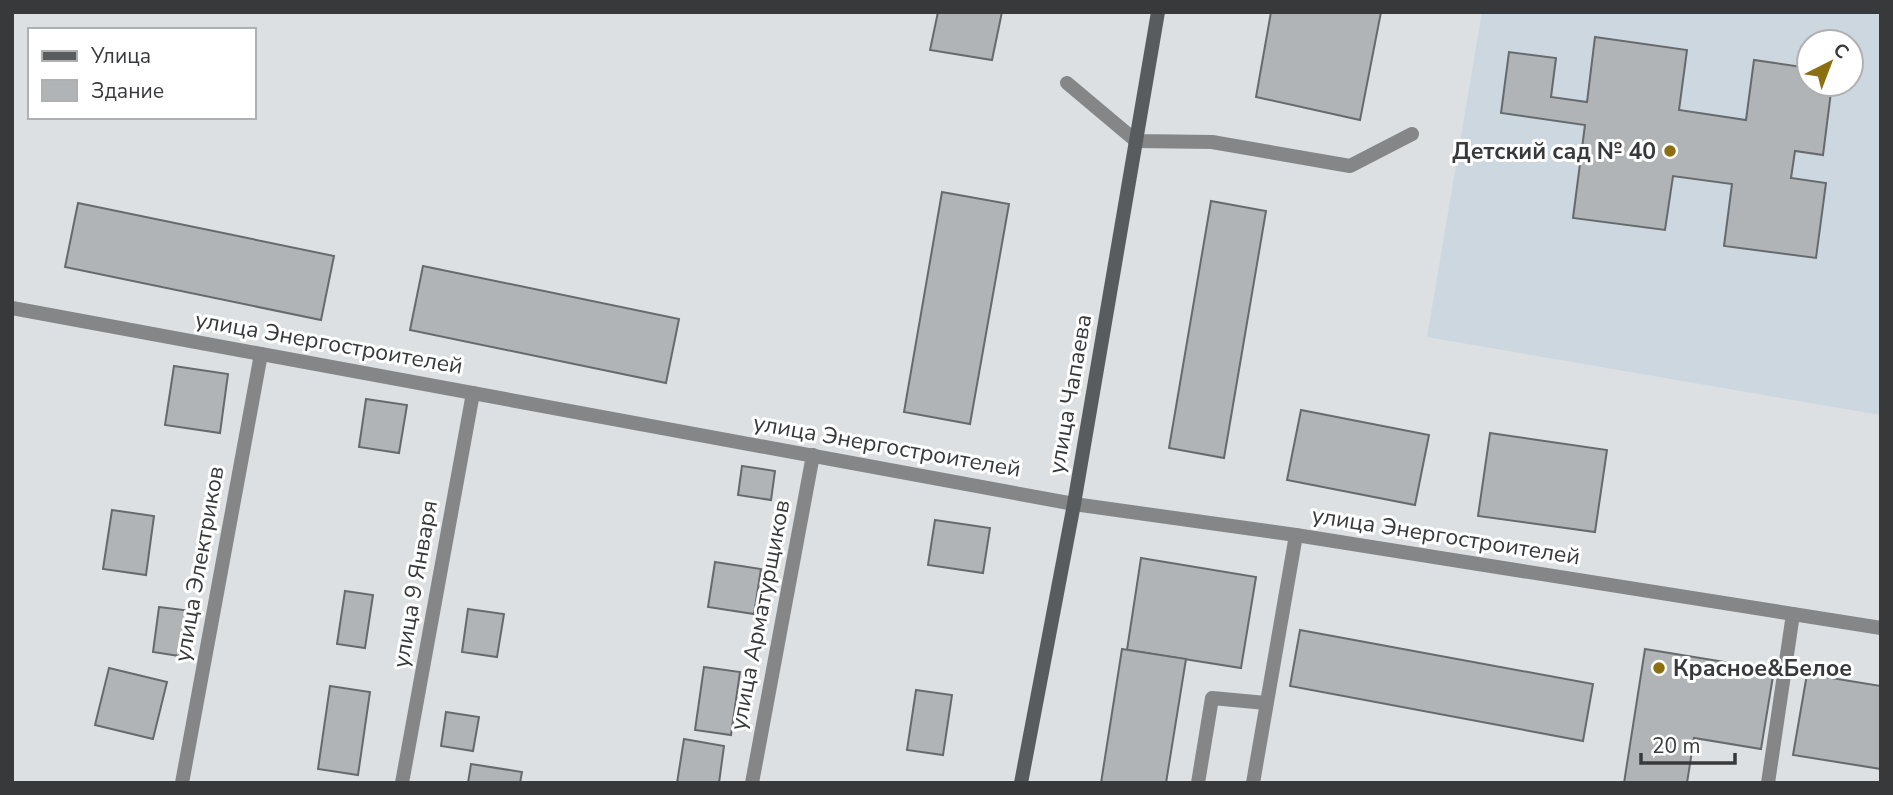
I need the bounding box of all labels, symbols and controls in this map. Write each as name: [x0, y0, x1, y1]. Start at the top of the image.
legend: [28, 28, 256, 119]
north arrow: [1795, 28, 1865, 98]
text: С: [1827, 37, 1854, 65]
text: Улица: [90, 42, 151, 70]
text: Здание: [91, 77, 164, 105]
place label: Детский сад № 40: [1452, 136, 1656, 167]
marker: Детский сад № 40: [1662, 143, 1678, 159]
street label: улица Энергостроителей: [193, 304, 465, 382]
street label: улица Чапаева: [1041, 312, 1099, 476]
street label: улица Энергостроителей: [751, 407, 1023, 485]
street label: улица Электриков: [167, 464, 231, 664]
street label: улица Арматурщиков: [722, 497, 798, 733]
street label: улица 9 Января: [385, 498, 445, 670]
street label: улица Энергостроителей: [1310, 499, 1582, 573]
place label: Красное&Белое: [1673, 653, 1852, 684]
marker: Красное&Белое: [1651, 660, 1667, 676]
scale bar: [1641, 722, 1736, 766]
text: 20 m: [1652, 732, 1701, 760]

